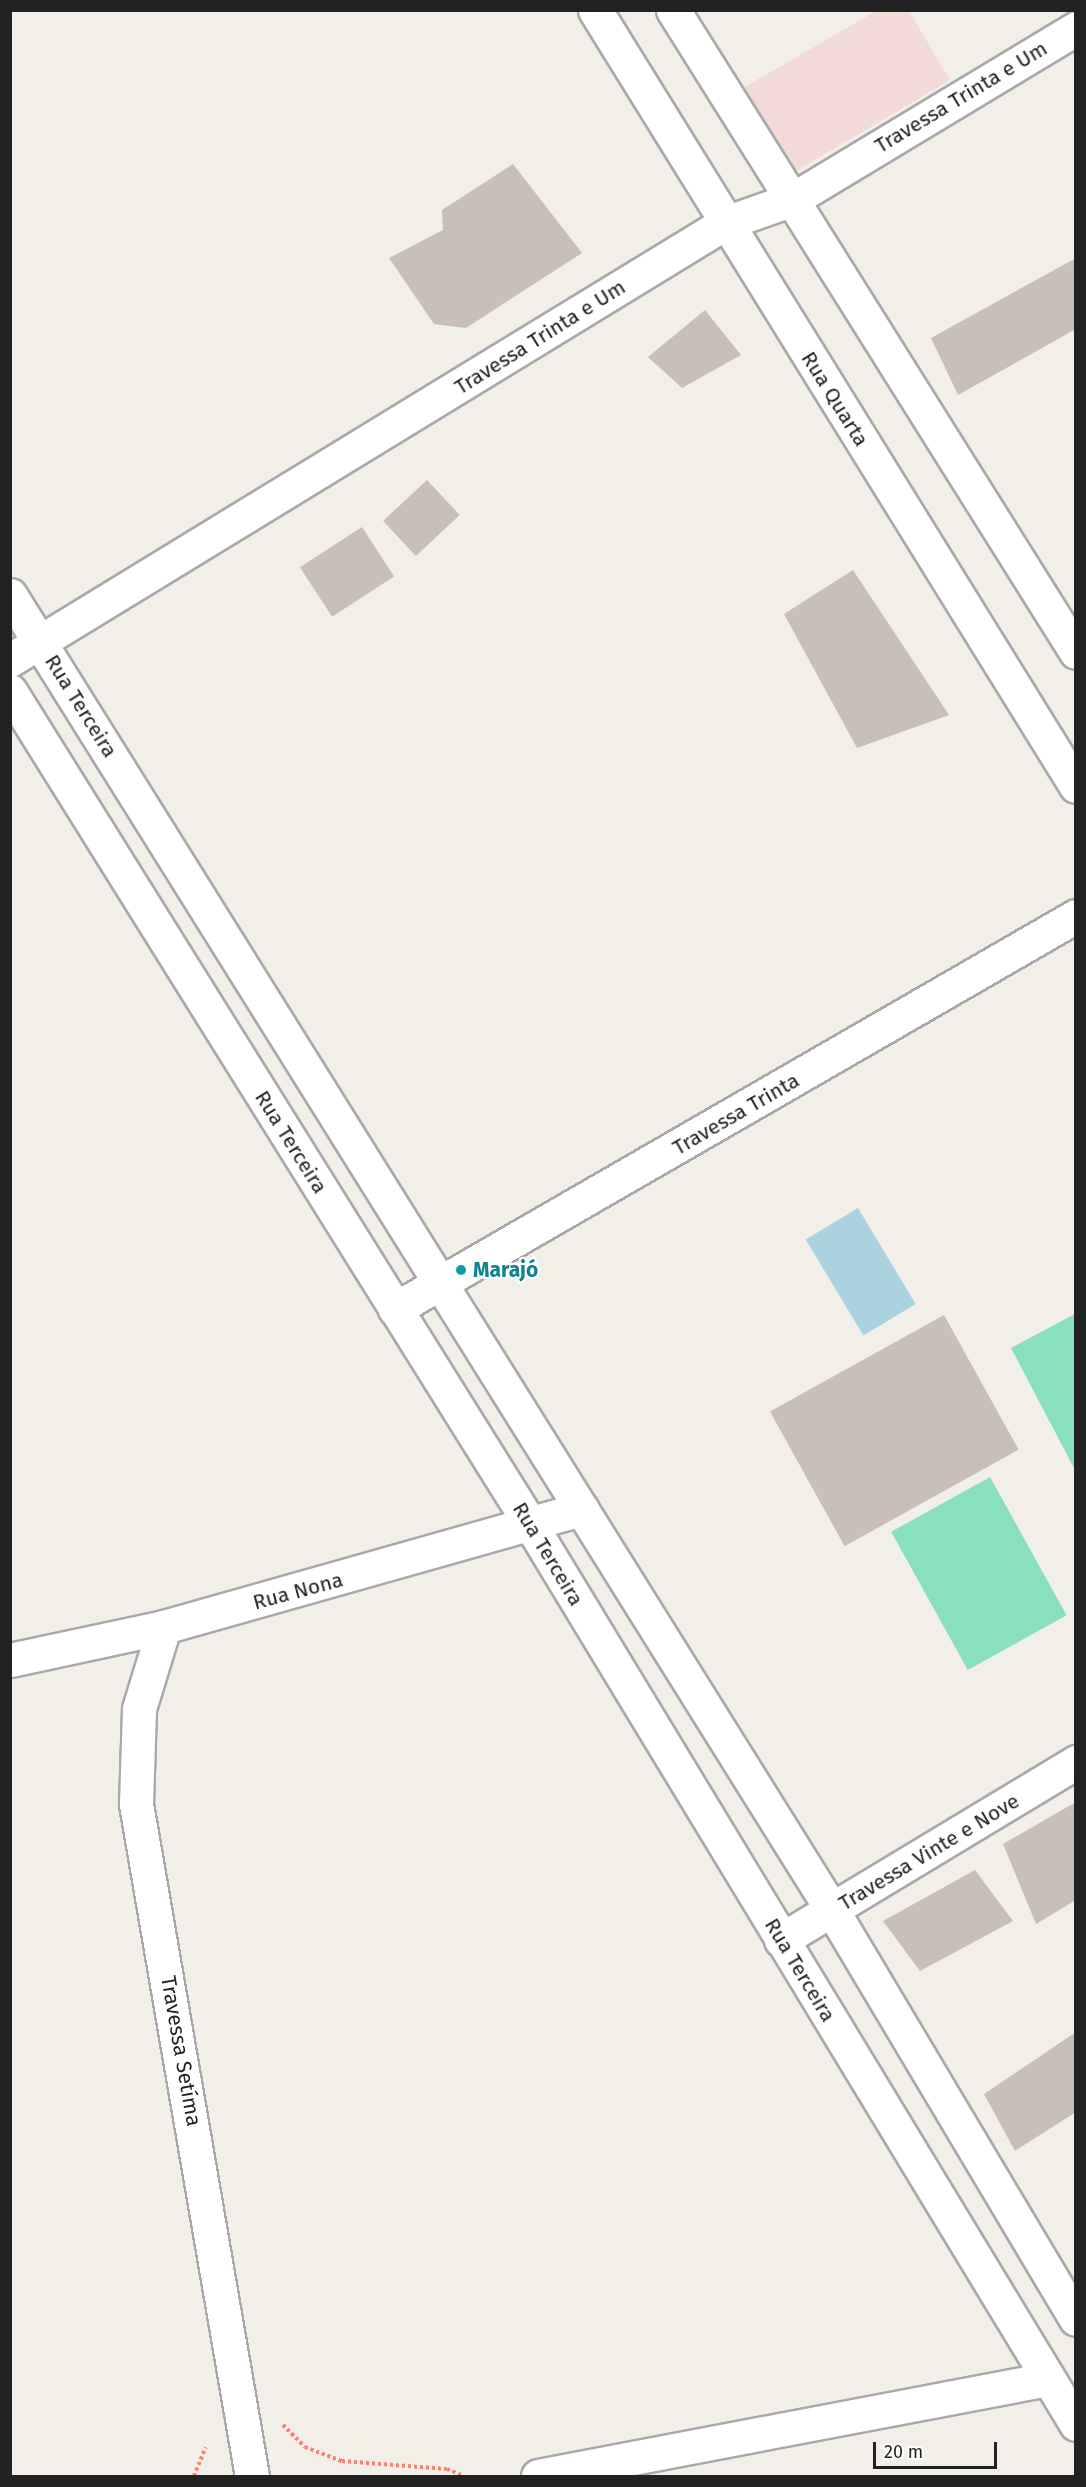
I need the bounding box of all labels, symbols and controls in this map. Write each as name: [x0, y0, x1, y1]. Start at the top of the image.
street label: Travessa Trinta e Um: [870, 36, 1052, 158]
street label: Travessa Trinta e Um: [450, 274, 630, 400]
street label: Rua Quarta: [796, 347, 874, 451]
street label: Rua Terceira: [39, 650, 123, 762]
street label: Travessa Trinta: [668, 1068, 804, 1160]
street label: Rua Terceira: [249, 1086, 333, 1198]
place label: Marajó: [473, 1257, 538, 1283]
marker: Marajó: [454, 1263, 468, 1277]
street label: Rua Terceira: [507, 1498, 589, 1610]
street label: Rua Nona: [250, 1567, 346, 1615]
street label: Travessa Vinte e Nove: [834, 1788, 1024, 1916]
street label: Rua Terceira: [759, 1914, 841, 2026]
street label: Travessa Setíma: [155, 1974, 207, 2128]
scale bar: [876, 2430, 1000, 2468]
text: 20 m: [884, 2441, 923, 2463]

